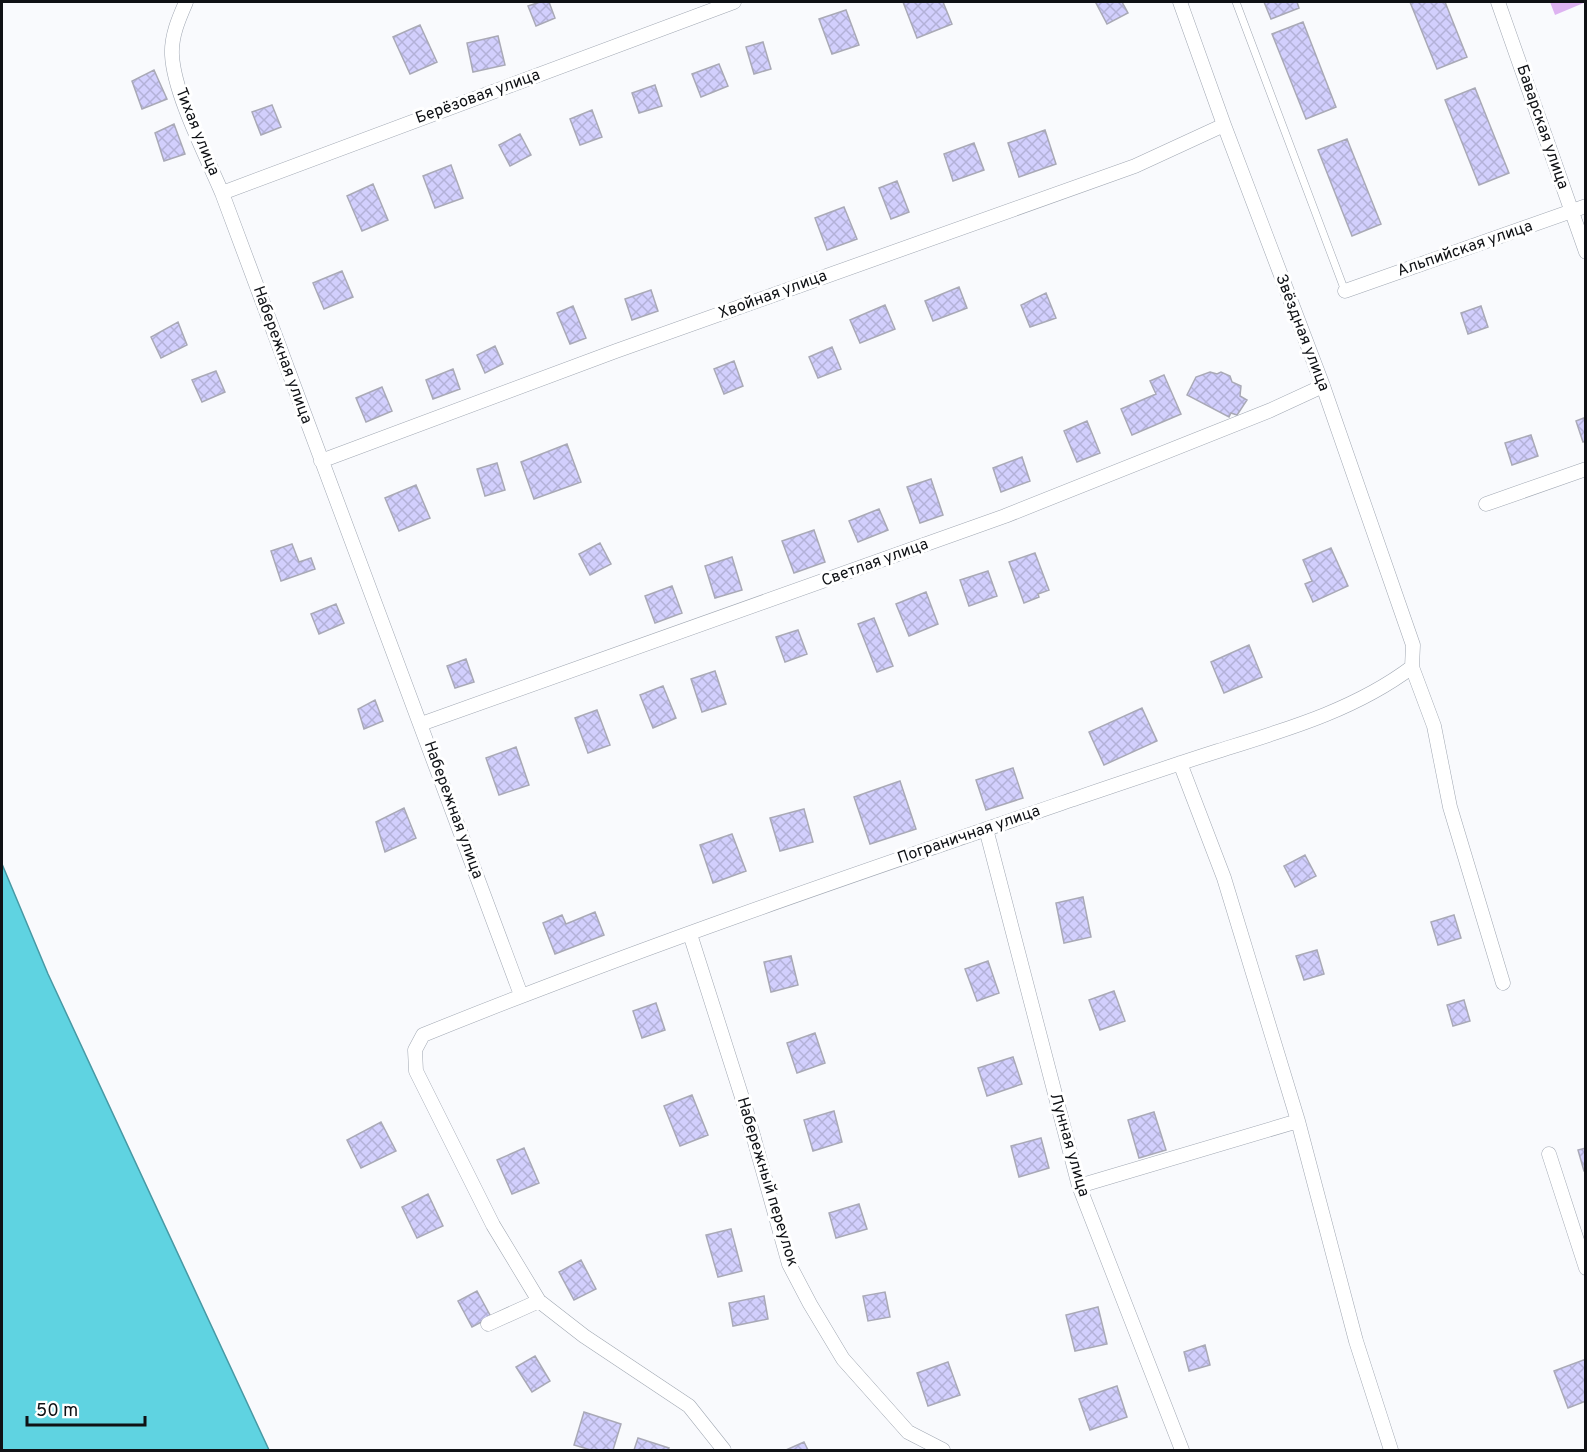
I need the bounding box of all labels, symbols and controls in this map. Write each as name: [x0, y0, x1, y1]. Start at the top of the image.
street label: Баварская улица: [1511, 62, 1573, 192]
street label: Берёзовая улица: [413, 65, 543, 129]
street label: Тихая улица: [170, 85, 224, 179]
street label: Альпийская улица: [1395, 216, 1535, 282]
street label: Хвойная улица: [716, 266, 830, 324]
street label: Звёздная улица: [1270, 272, 1334, 394]
street label: Набережная улица: [248, 283, 316, 427]
street label: Светлая улица: [819, 534, 931, 592]
street label: Набережная улица: [419, 738, 487, 882]
street label: Пограничная улица: [895, 801, 1043, 869]
street label: Лунная улица: [1045, 1091, 1093, 1199]
street label: Набережный переулок: [732, 1095, 802, 1269]
scale bar: [27, 1389, 146, 1427]
text: 50 m: [36, 1400, 78, 1423]

